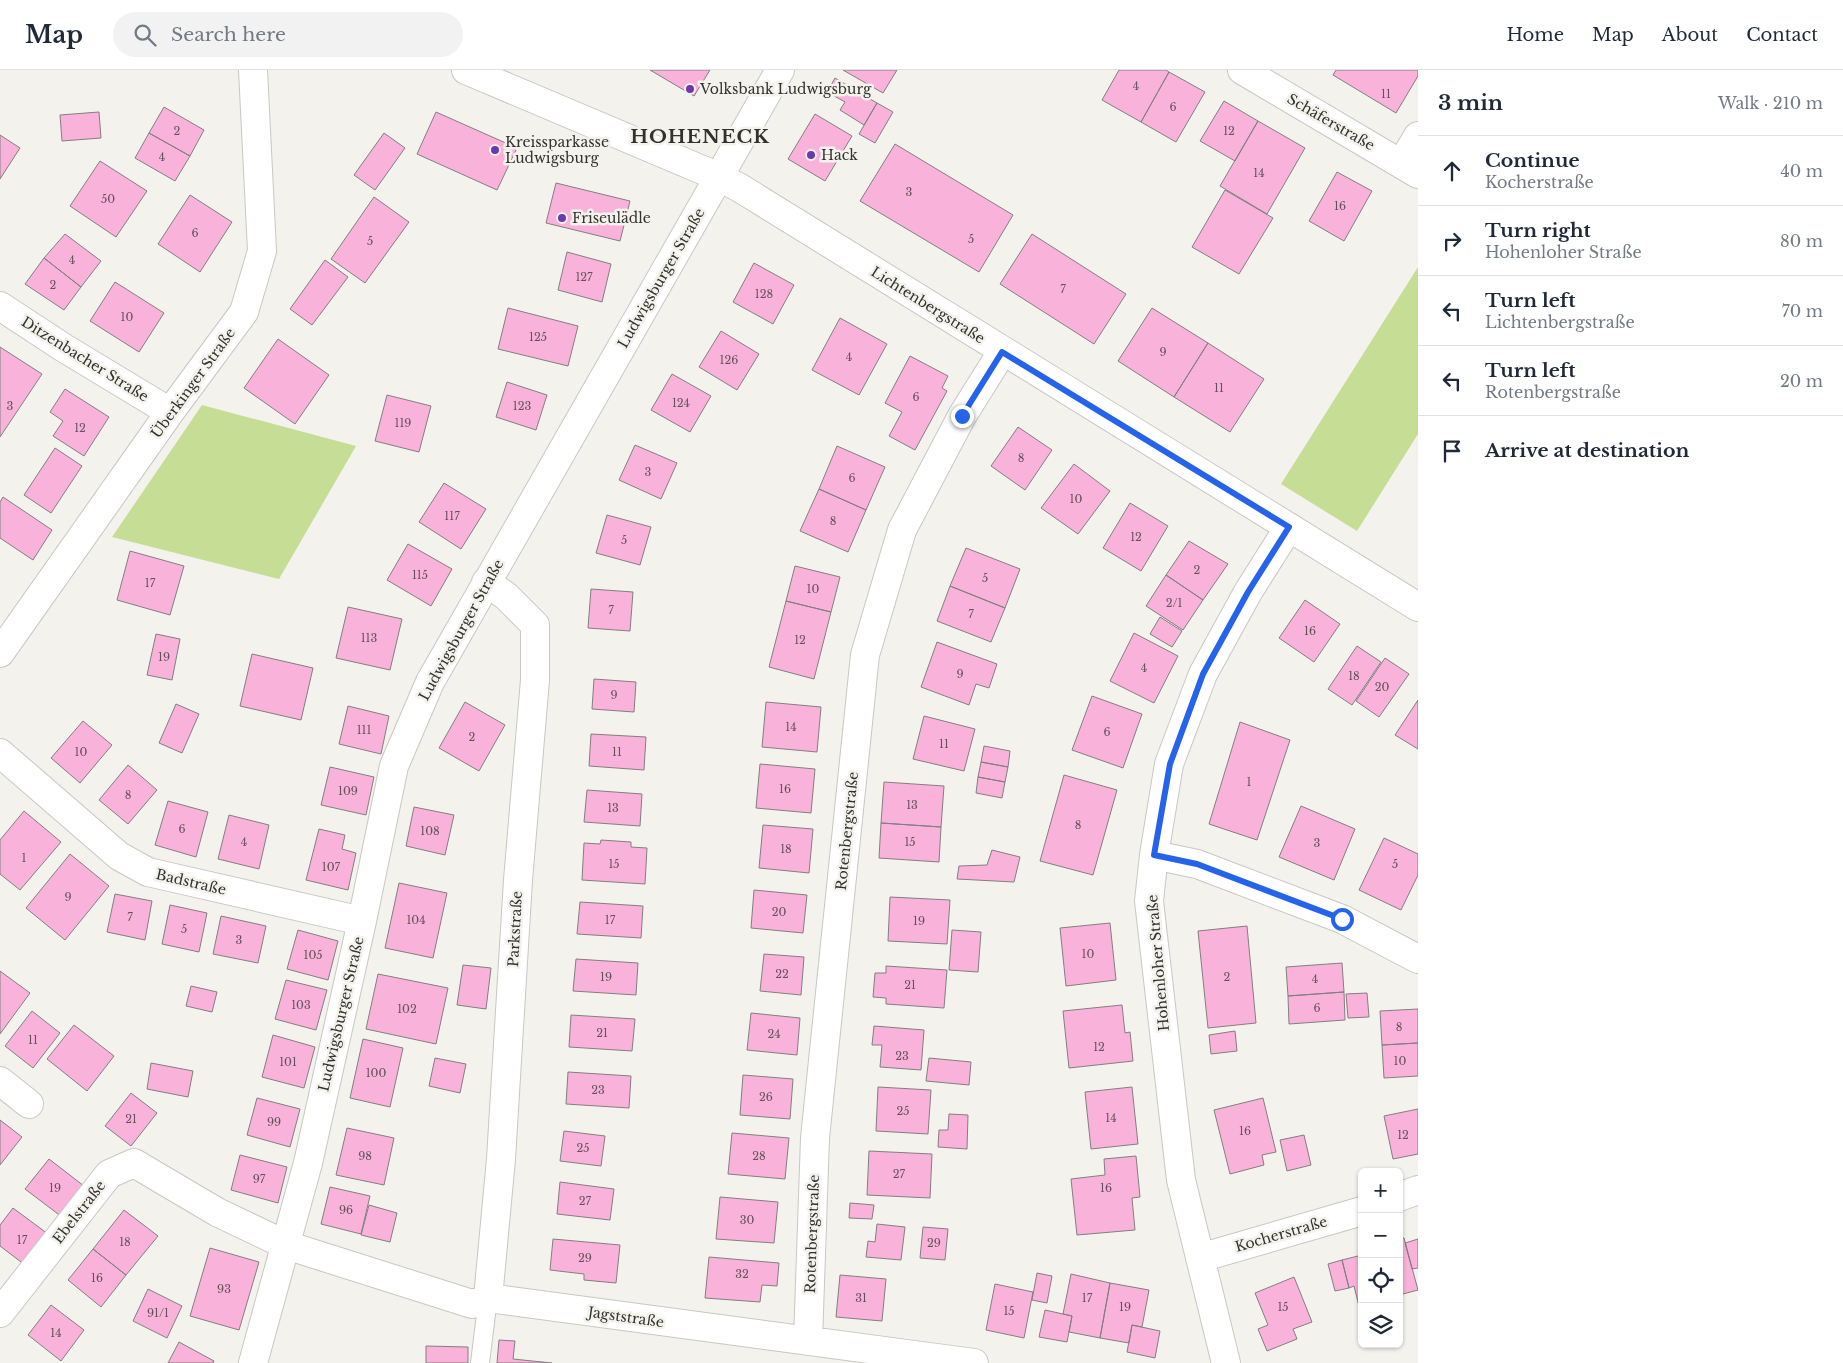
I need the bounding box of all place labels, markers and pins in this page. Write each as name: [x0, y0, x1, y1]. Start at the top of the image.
place label: Volksbank Ludwigsburg: [699, 80, 872, 98]
marker: Volksbank Ludwigsburg: [684, 83, 696, 95]
place label: Kreissparkasse Ludwigsburg: [505, 133, 609, 167]
marker: Kreissparkasse Ludwigsburg: [489, 144, 501, 156]
place label: Hack: [821, 146, 858, 164]
marker: Hack: [805, 149, 817, 161]
place label: Friseulädle: [572, 209, 651, 227]
marker: Friseulädle: [556, 212, 568, 224]

